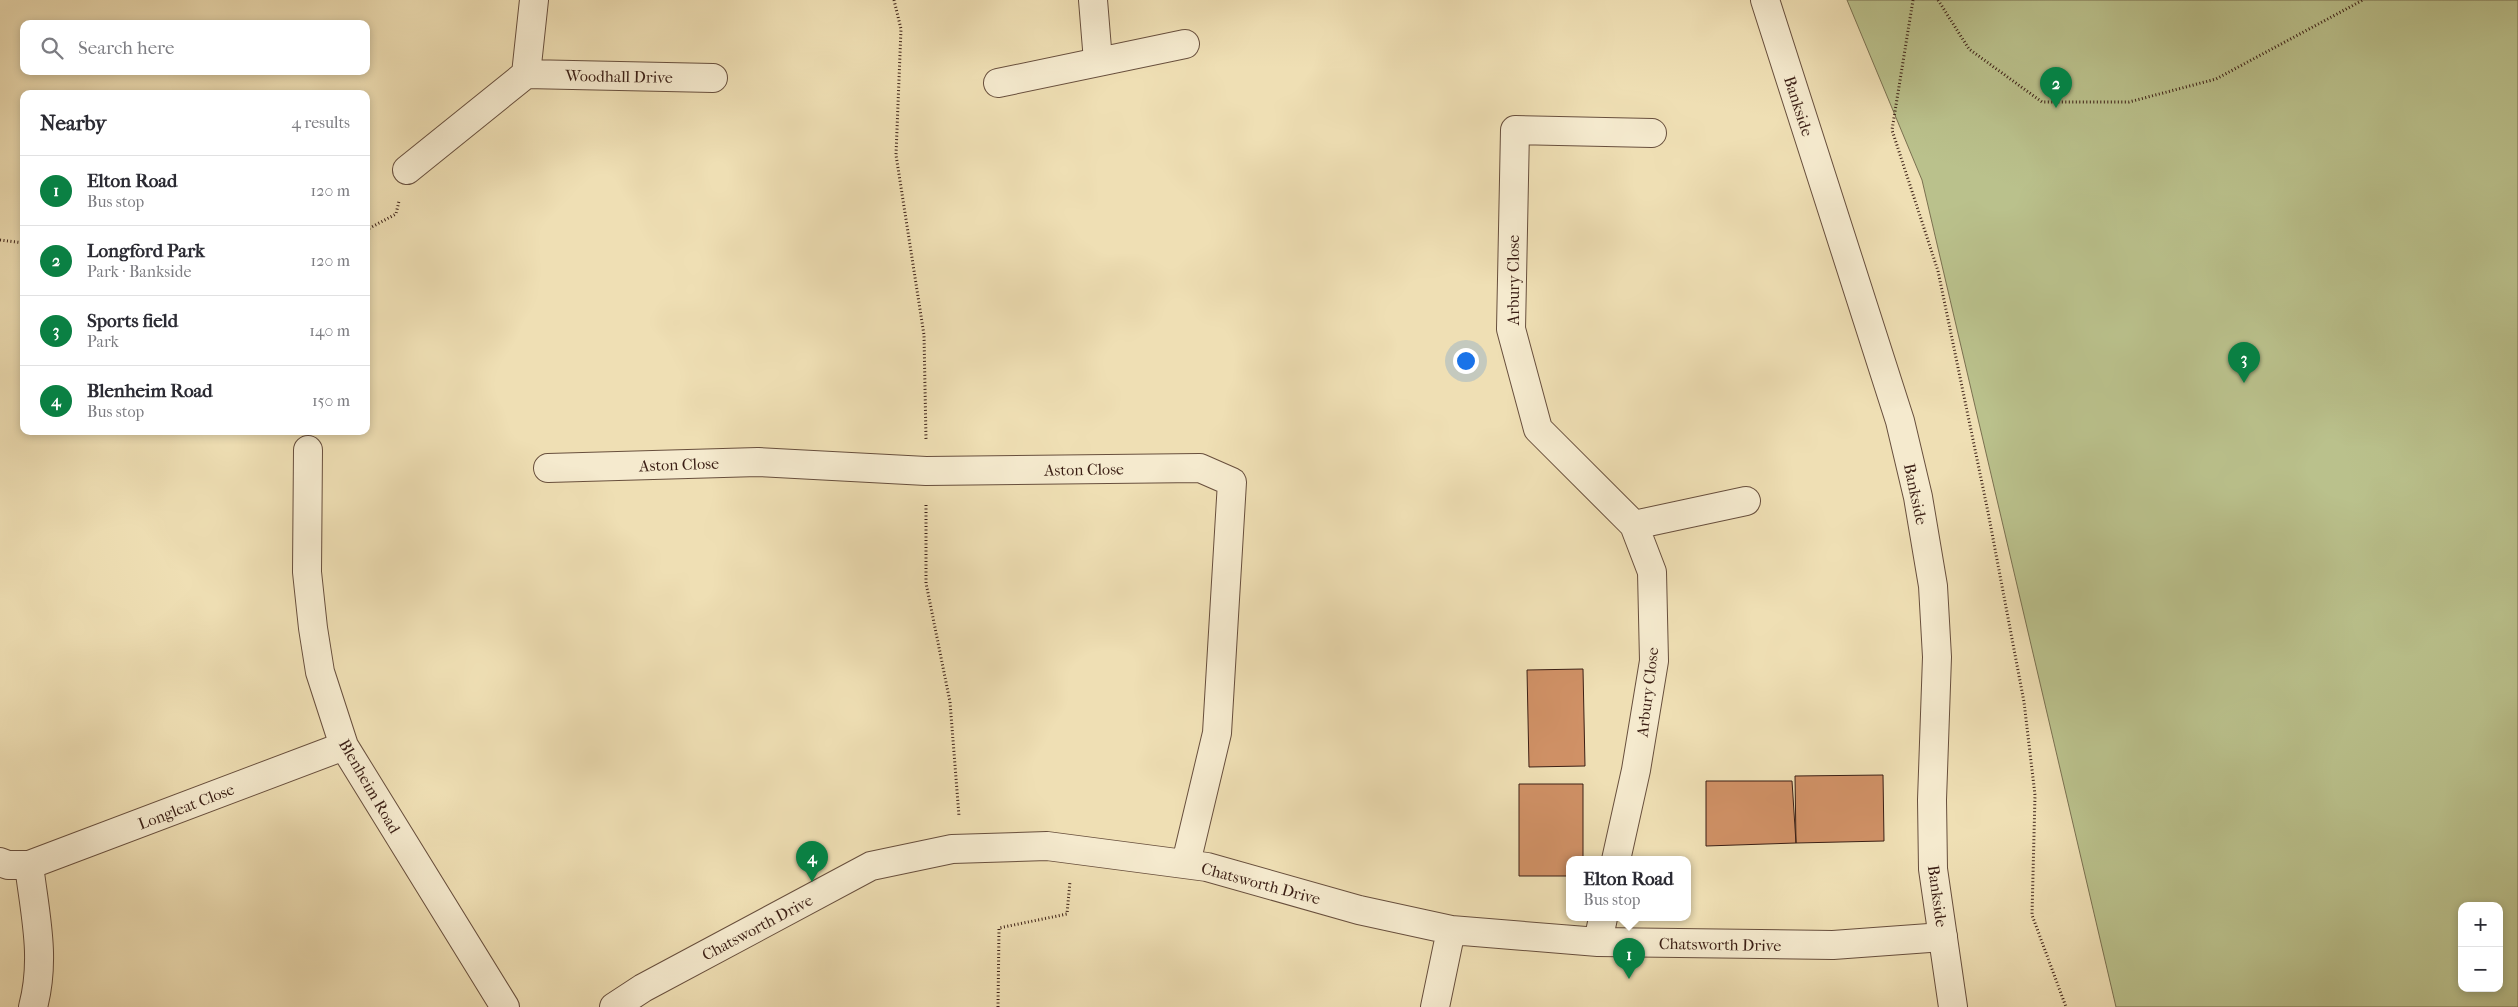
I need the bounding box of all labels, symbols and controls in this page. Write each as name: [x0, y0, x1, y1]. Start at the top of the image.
search box: [20, 20, 370, 75]
icon: search: [38, 34, 66, 62]
text: Search here: [78, 37, 174, 59]
street label: Woodhall Drive: [564, 66, 673, 87]
pin: 2: [2040, 67, 2072, 108]
street label: Bankside: [1780, 74, 1817, 139]
text: Nearby: [40, 111, 106, 135]
text: 4 results: [292, 113, 350, 132]
text: Elton Road: [87, 170, 177, 192]
text: 1: [53, 181, 59, 200]
text: 120 m: [311, 181, 350, 200]
text: Bus stop: [87, 192, 144, 211]
street label: Arbury Close: [1504, 235, 1523, 326]
text: Longford Park: [87, 240, 205, 262]
text: 2: [52, 251, 60, 270]
text: 120 m: [311, 251, 350, 270]
text: Park · Bankside: [87, 262, 191, 281]
text: Sports field: [87, 310, 178, 332]
text: 3: [53, 321, 59, 340]
text: 140 m: [309, 321, 350, 340]
text: Park: [87, 332, 119, 351]
pin: 3: [2228, 342, 2260, 383]
your location: [1453, 348, 1479, 374]
text: Blenheim Road: [87, 380, 213, 402]
text: 4: [51, 391, 61, 410]
text: 150 m: [312, 391, 350, 410]
text: Bus stop: [87, 402, 144, 421]
street label: Aston Close: [638, 454, 719, 475]
street label: Aston Close: [1043, 459, 1124, 480]
street label: Bankside: [1900, 462, 1931, 527]
street label: Arbury Close: [1632, 646, 1662, 739]
street label: Blenheim Road: [335, 736, 404, 837]
street label: Longleat Close: [135, 779, 237, 833]
pin: 4: [796, 841, 828, 882]
popup: [1566, 856, 1691, 921]
street label: Chatsworth Drive: [1199, 858, 1323, 909]
street label: Bankside: [1924, 864, 1951, 928]
text: Elton Road: [1583, 868, 1674, 890]
street label: Chatsworth Drive: [699, 890, 816, 965]
text: Bus stop: [1583, 890, 1641, 909]
map controls: [2458, 902, 2503, 992]
button: +: [2458, 902, 2503, 947]
street label: Chatsworth Drive: [1659, 934, 1781, 955]
pin: 1: [1613, 938, 1645, 979]
button: −: [2458, 947, 2503, 992]

